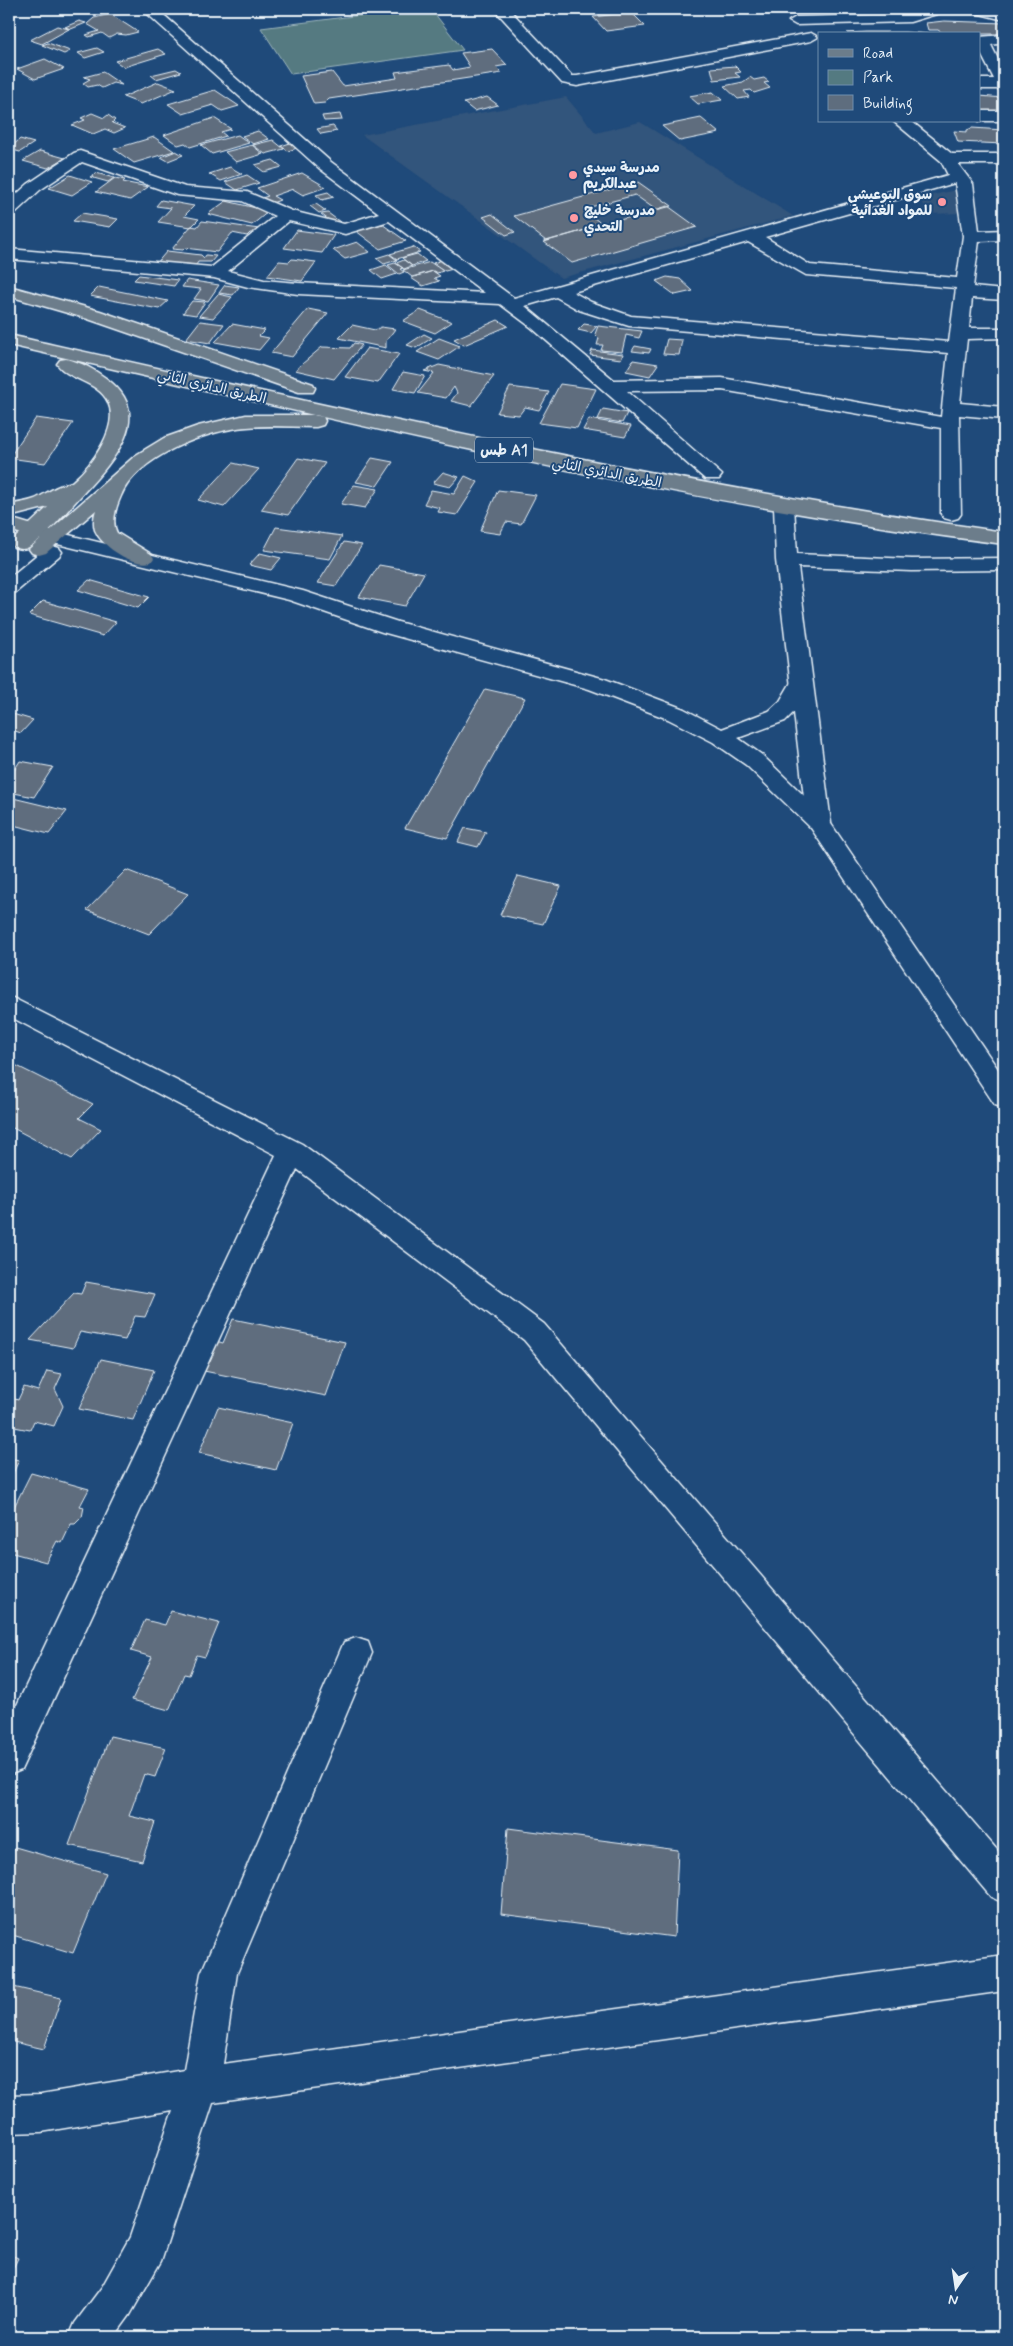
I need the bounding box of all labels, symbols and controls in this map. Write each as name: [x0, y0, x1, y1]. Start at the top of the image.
legend: [818, 32, 980, 122]
text: Road: [863, 44, 893, 64]
text: Park: [863, 68, 893, 88]
text: Building: [863, 94, 913, 115]
place label: مدرسة سيدي عبدالكريم: [583, 159, 660, 194]
marker: مدرسة سيدي عبدالكريم: [567, 169, 579, 181]
place label: سوق البوعيشي للمواد الغدائية: [848, 186, 932, 220]
marker: سوق البوعيشي للمواد الغدائية: [936, 196, 948, 208]
place label: مدرسة خليج التحدي: [584, 202, 655, 237]
marker: مدرسة خليج التحدي: [568, 212, 580, 224]
street label: الطريق الدائري الثاني: [155, 366, 268, 411]
road number: طس A1: [475, 438, 533, 462]
street label: الطريق الدائري الثاني: [550, 454, 663, 495]
north arrow: [930, 2264, 980, 2314]
text: N: [947, 2290, 960, 2310]

